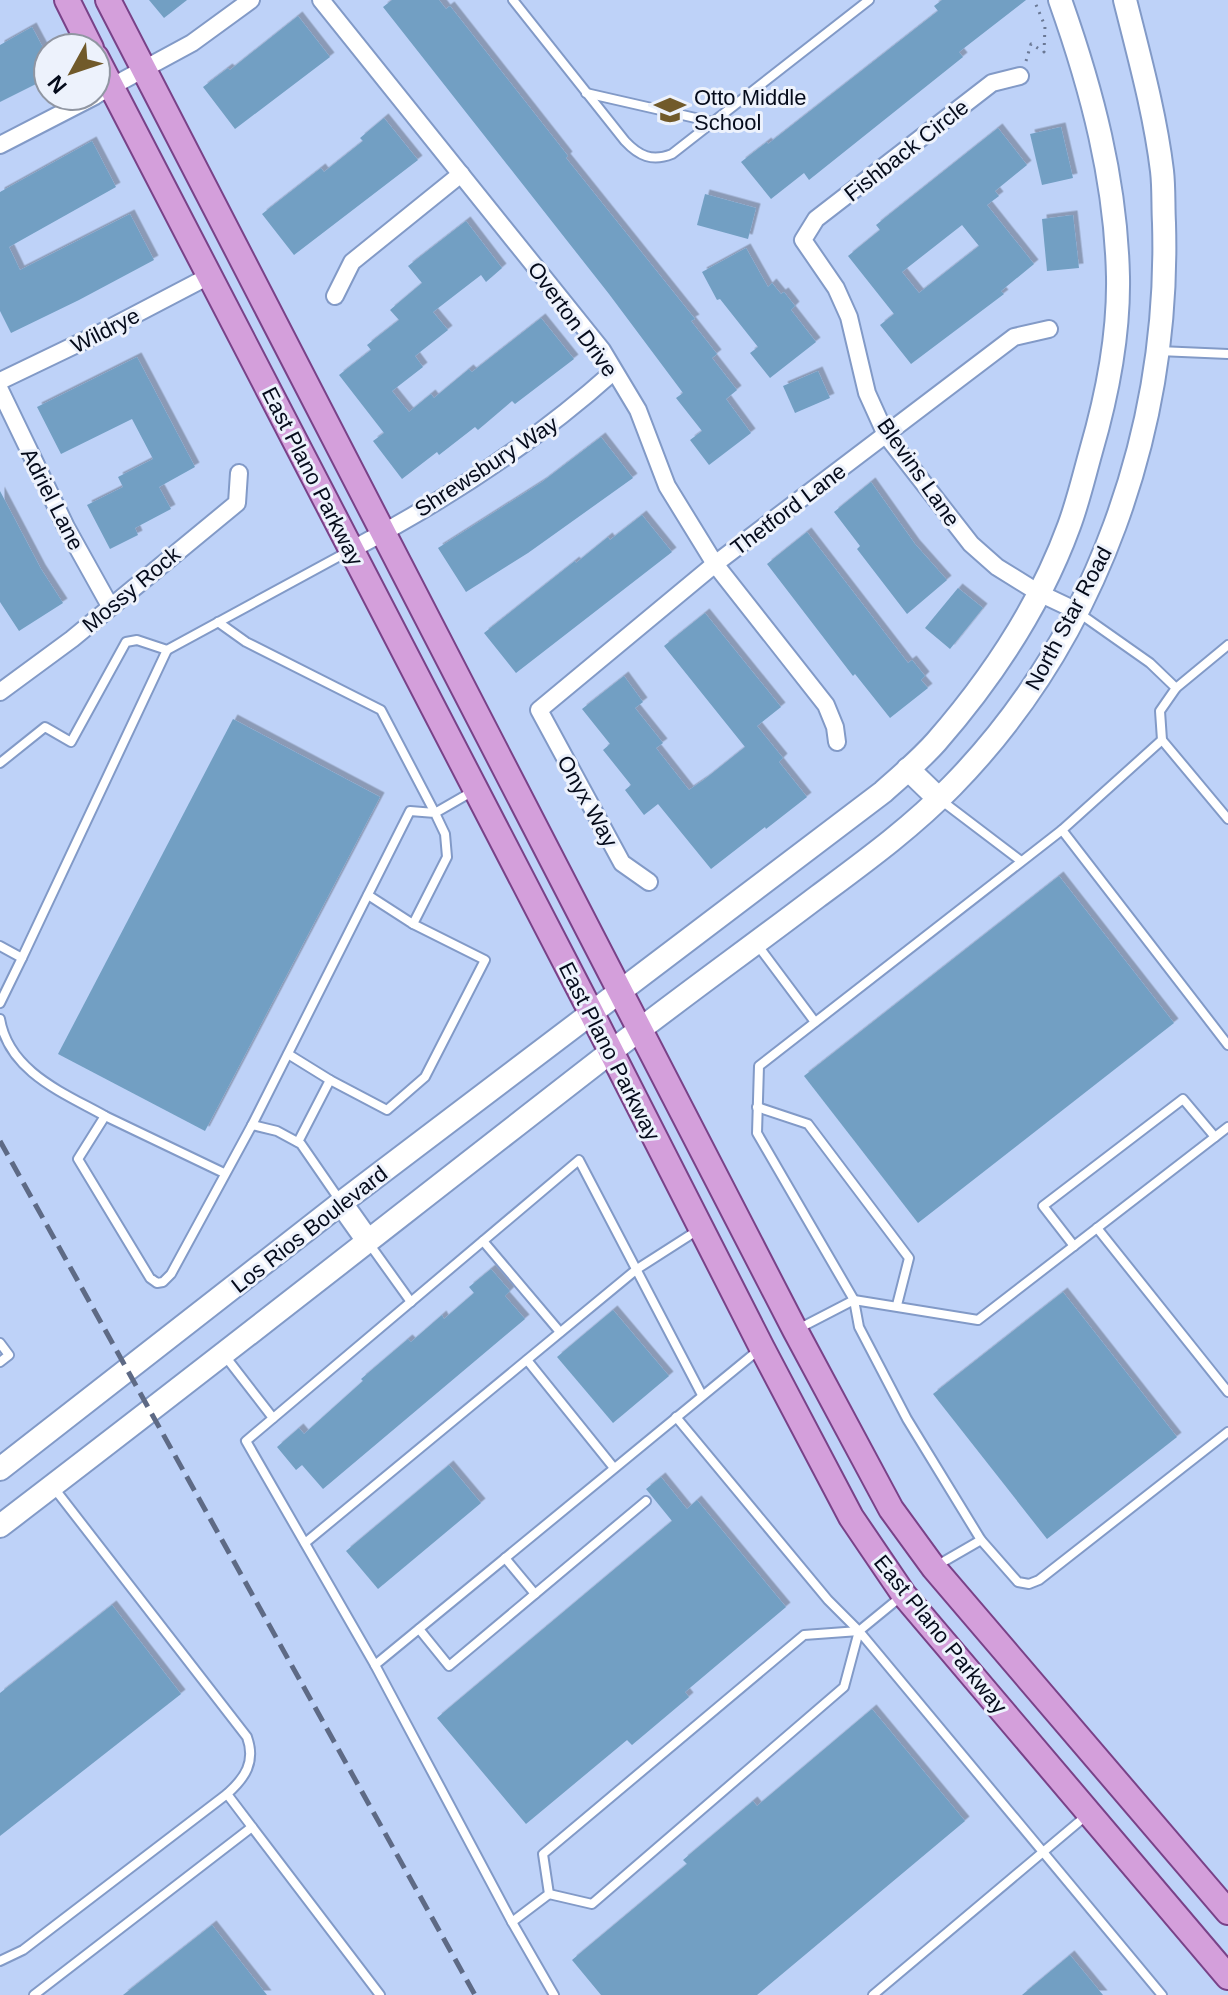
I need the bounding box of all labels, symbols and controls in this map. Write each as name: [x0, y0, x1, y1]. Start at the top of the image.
north arrow: [32, 32, 112, 112]
text: N: [42, 70, 72, 99]
place label: Otto Middle School: [694, 85, 807, 135]
school or university icon: Otto Middle School: [653, 93, 687, 127]
street label: Fishback Circle: [839, 94, 973, 207]
street label: Overton Drive: [523, 257, 623, 382]
street label: Wildrye: [67, 303, 144, 358]
street label: East Plano Parkway: [257, 383, 368, 570]
street label: Shrewsbury Way: [410, 411, 562, 522]
street label: Blevins Lane: [872, 414, 965, 531]
street label: Adriel Lane: [16, 444, 89, 554]
street label: Thetford Lane: [726, 458, 851, 561]
street label: Mossy Rock: [77, 541, 186, 637]
street label: North Star Road: [1020, 542, 1117, 694]
street label: Onyx Way: [552, 751, 623, 851]
street label: East Plano Parkway: [554, 958, 665, 1145]
street label: Los Rios Boulevard: [226, 1161, 392, 1298]
street label: East Plano Parkway: [869, 1550, 1012, 1719]

